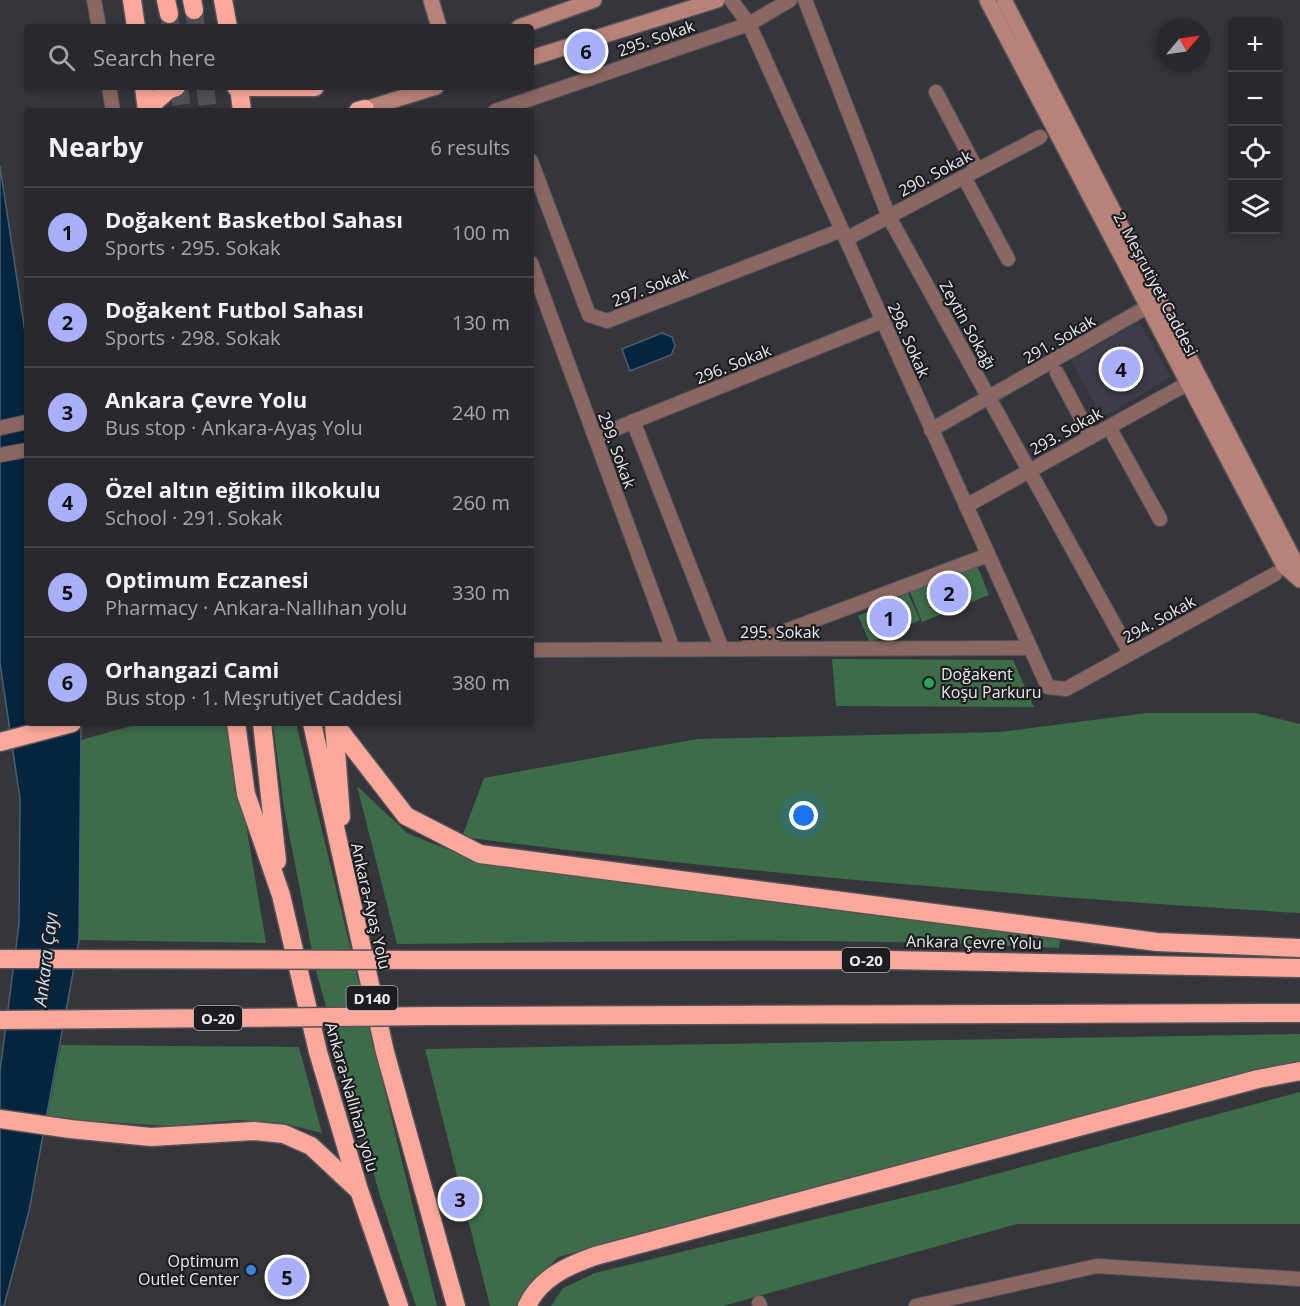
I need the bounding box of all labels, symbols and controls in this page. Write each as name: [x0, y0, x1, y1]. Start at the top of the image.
street label: 295. Sokak: [615, 14, 698, 61]
north arrow: [1156, 18, 1210, 72]
map controls: [1228, 18, 1282, 234]
button: +: [1228, 18, 1282, 72]
search box: [24, 24, 534, 90]
pin: 6: [566, 28, 606, 74]
icon: search: [45, 41, 78, 74]
text: Search here: [93, 42, 216, 72]
button: −: [1228, 72, 1282, 126]
button: locate: [1228, 126, 1282, 180]
text: Nearby: [48, 129, 143, 165]
text: 6 results: [430, 134, 510, 161]
street label: 290. Sokak: [895, 144, 976, 201]
button: layers: [1228, 180, 1282, 234]
text: Doğakent Basketbol Sahası: [105, 204, 403, 234]
street label: 2. Meşrutiyet Caddesi: [1109, 208, 1203, 360]
text: 1: [62, 219, 73, 246]
text: 100 m: [452, 219, 510, 246]
text: Sports · 295. Sokak: [105, 234, 281, 261]
street label: 297. Sokak: [609, 262, 692, 312]
street label: Zeytin Sokağı: [935, 277, 1001, 373]
text: Doğakent Futbol Sahası: [105, 294, 364, 324]
street label: 298. Sokak: [883, 299, 936, 382]
text: 2: [62, 309, 73, 336]
text: 130 m: [452, 309, 510, 336]
street label: 291. Sokak: [1019, 309, 1100, 369]
text: Sports · 298. Sokak: [105, 324, 281, 351]
street label: 296. Sokak: [692, 339, 775, 389]
pin: 4: [1102, 346, 1140, 392]
text: Ankara Çevre Yolu: [105, 384, 307, 414]
text: 3: [62, 399, 73, 426]
text: 240 m: [452, 399, 510, 426]
street label: 293. Sokak: [1026, 402, 1107, 460]
street label: 299. Sokak: [593, 409, 641, 492]
text: Bus stop · Ankara-Ayaş Yolu: [105, 414, 363, 441]
text: Özel altın eğitim ilkokulu: [105, 474, 381, 504]
text: 4: [62, 489, 73, 516]
text: 260 m: [452, 489, 510, 516]
text: School · 291. Sokak: [105, 504, 282, 531]
text: Optimum Eczanesi: [105, 564, 309, 594]
pin: 2: [930, 570, 968, 616]
text: 5: [62, 579, 73, 606]
text: 330 m: [452, 579, 510, 606]
street label: 294. Sokak: [1119, 590, 1200, 648]
text: Pharmacy · Ankara-Nallıhan yolu: [105, 594, 407, 621]
pin: 1: [870, 596, 908, 640]
street label: 295. Sokak: [740, 621, 821, 643]
text: Orhangazi Cami: [105, 654, 279, 684]
place label: Doğakent Koşu Parkuru: [941, 663, 1042, 703]
text: 6: [62, 669, 73, 696]
text: 380 m: [452, 669, 510, 696]
marker: Doğakent Koşu Parkuru: [922, 676, 936, 690]
text: Bus stop · 1. Meşrutiyet Caddesi: [105, 684, 402, 711]
your location: [789, 801, 818, 830]
street label: Ankara-Ayaş Yolu: [346, 841, 396, 971]
water label: Ankara Çayı: [27, 910, 63, 1010]
street label: Ankara Çevre Yolu: [906, 930, 1042, 954]
road number: O-20: [842, 948, 890, 972]
road number: D140: [346, 986, 398, 1010]
road number: O-20: [194, 1006, 242, 1030]
street label: Ankara-Nallıhan yolu: [320, 1019, 384, 1175]
pin: 3: [440, 1176, 480, 1222]
place label: Optimum Outlet Center: [138, 1250, 239, 1290]
pin: 5: [268, 1254, 306, 1300]
marker: Optimum Outlet Center: [244, 1263, 258, 1277]

